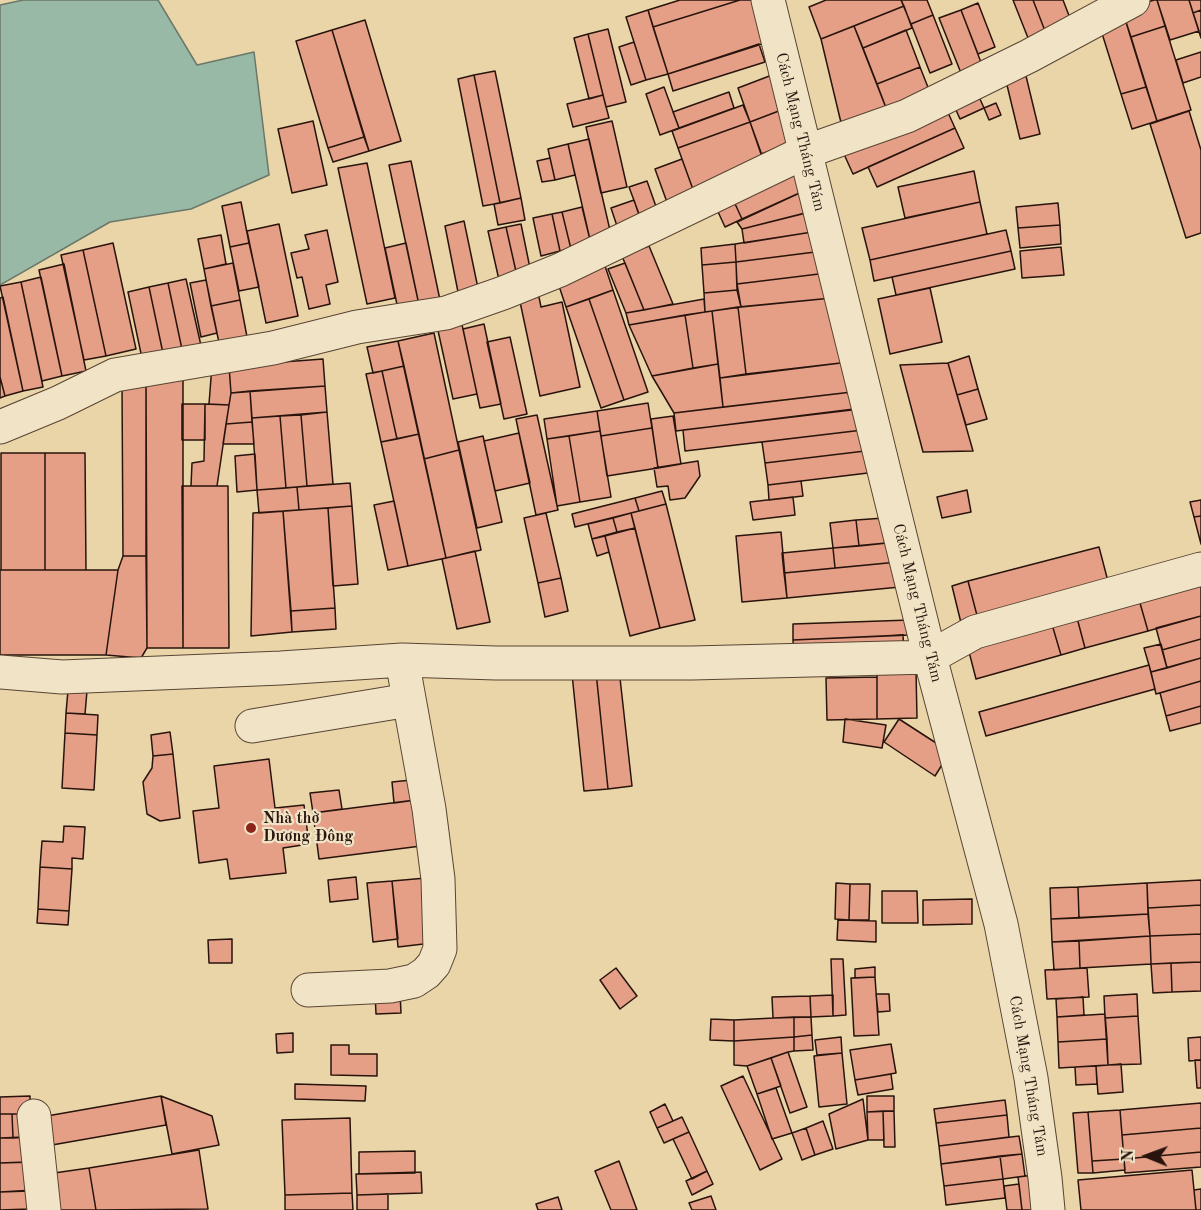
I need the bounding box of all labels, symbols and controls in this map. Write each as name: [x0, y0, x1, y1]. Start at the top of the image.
street label: Cách Mạng Tháng Tám: [771, 51, 829, 213]
street label: Cách Mạng Tháng Tám: [888, 522, 946, 684]
place label: Nhà thờ Dương Đông: [263, 809, 353, 847]
marker: Nhà thờ Dương Đông: [244, 821, 258, 835]
street label: Cách Mạng Tháng Tám: [1004, 994, 1052, 1158]
north arrow: [1117, 1126, 1177, 1186]
text: N: [1121, 1149, 1137, 1162]

